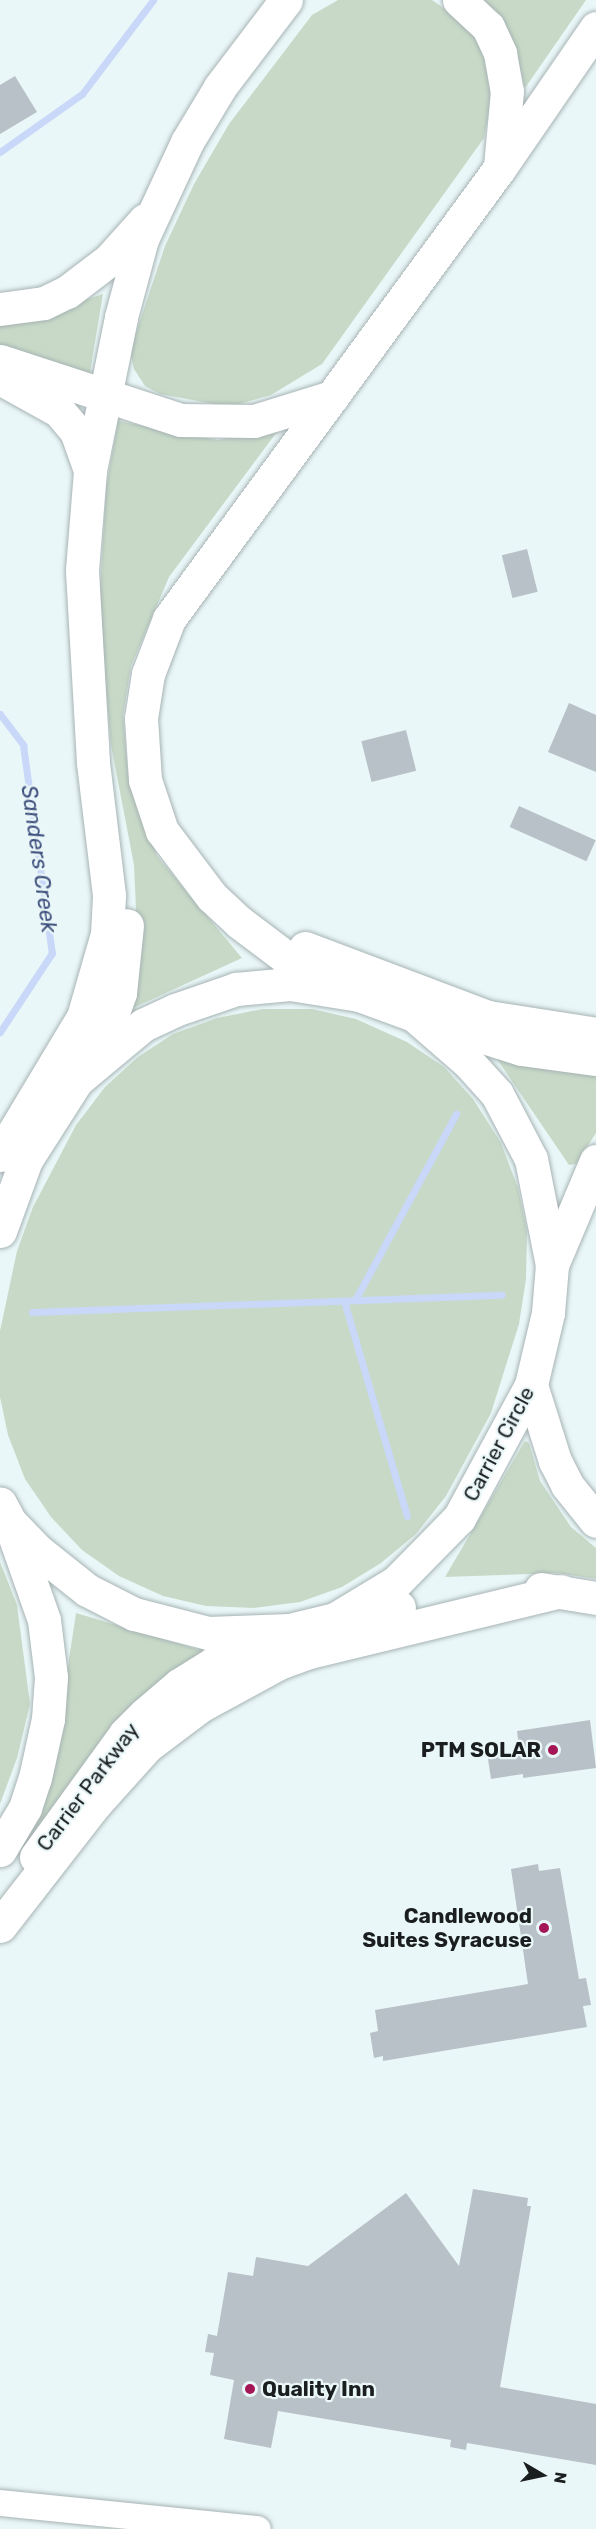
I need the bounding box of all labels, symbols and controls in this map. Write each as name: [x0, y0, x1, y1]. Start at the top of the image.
water label: Sanders Creek: [16, 783, 62, 935]
street label: Carrier Circle: [458, 1382, 540, 1506]
street label: Carrier Parkway: [31, 1718, 145, 1856]
place label: PTM SOLAR: [421, 1737, 541, 1763]
marker: PTM SOLAR: [546, 1743, 560, 1757]
place label: Candlewood Suites Syracuse: [362, 1903, 532, 1953]
marker: Candlewood Suites Syracuse: [537, 1921, 551, 1935]
place label: Quality Inn: [262, 2376, 375, 2402]
marker: Quality Inn: [243, 2382, 257, 2396]
north arrow: [512, 2445, 572, 2505]
text: N: [550, 2471, 571, 2485]

